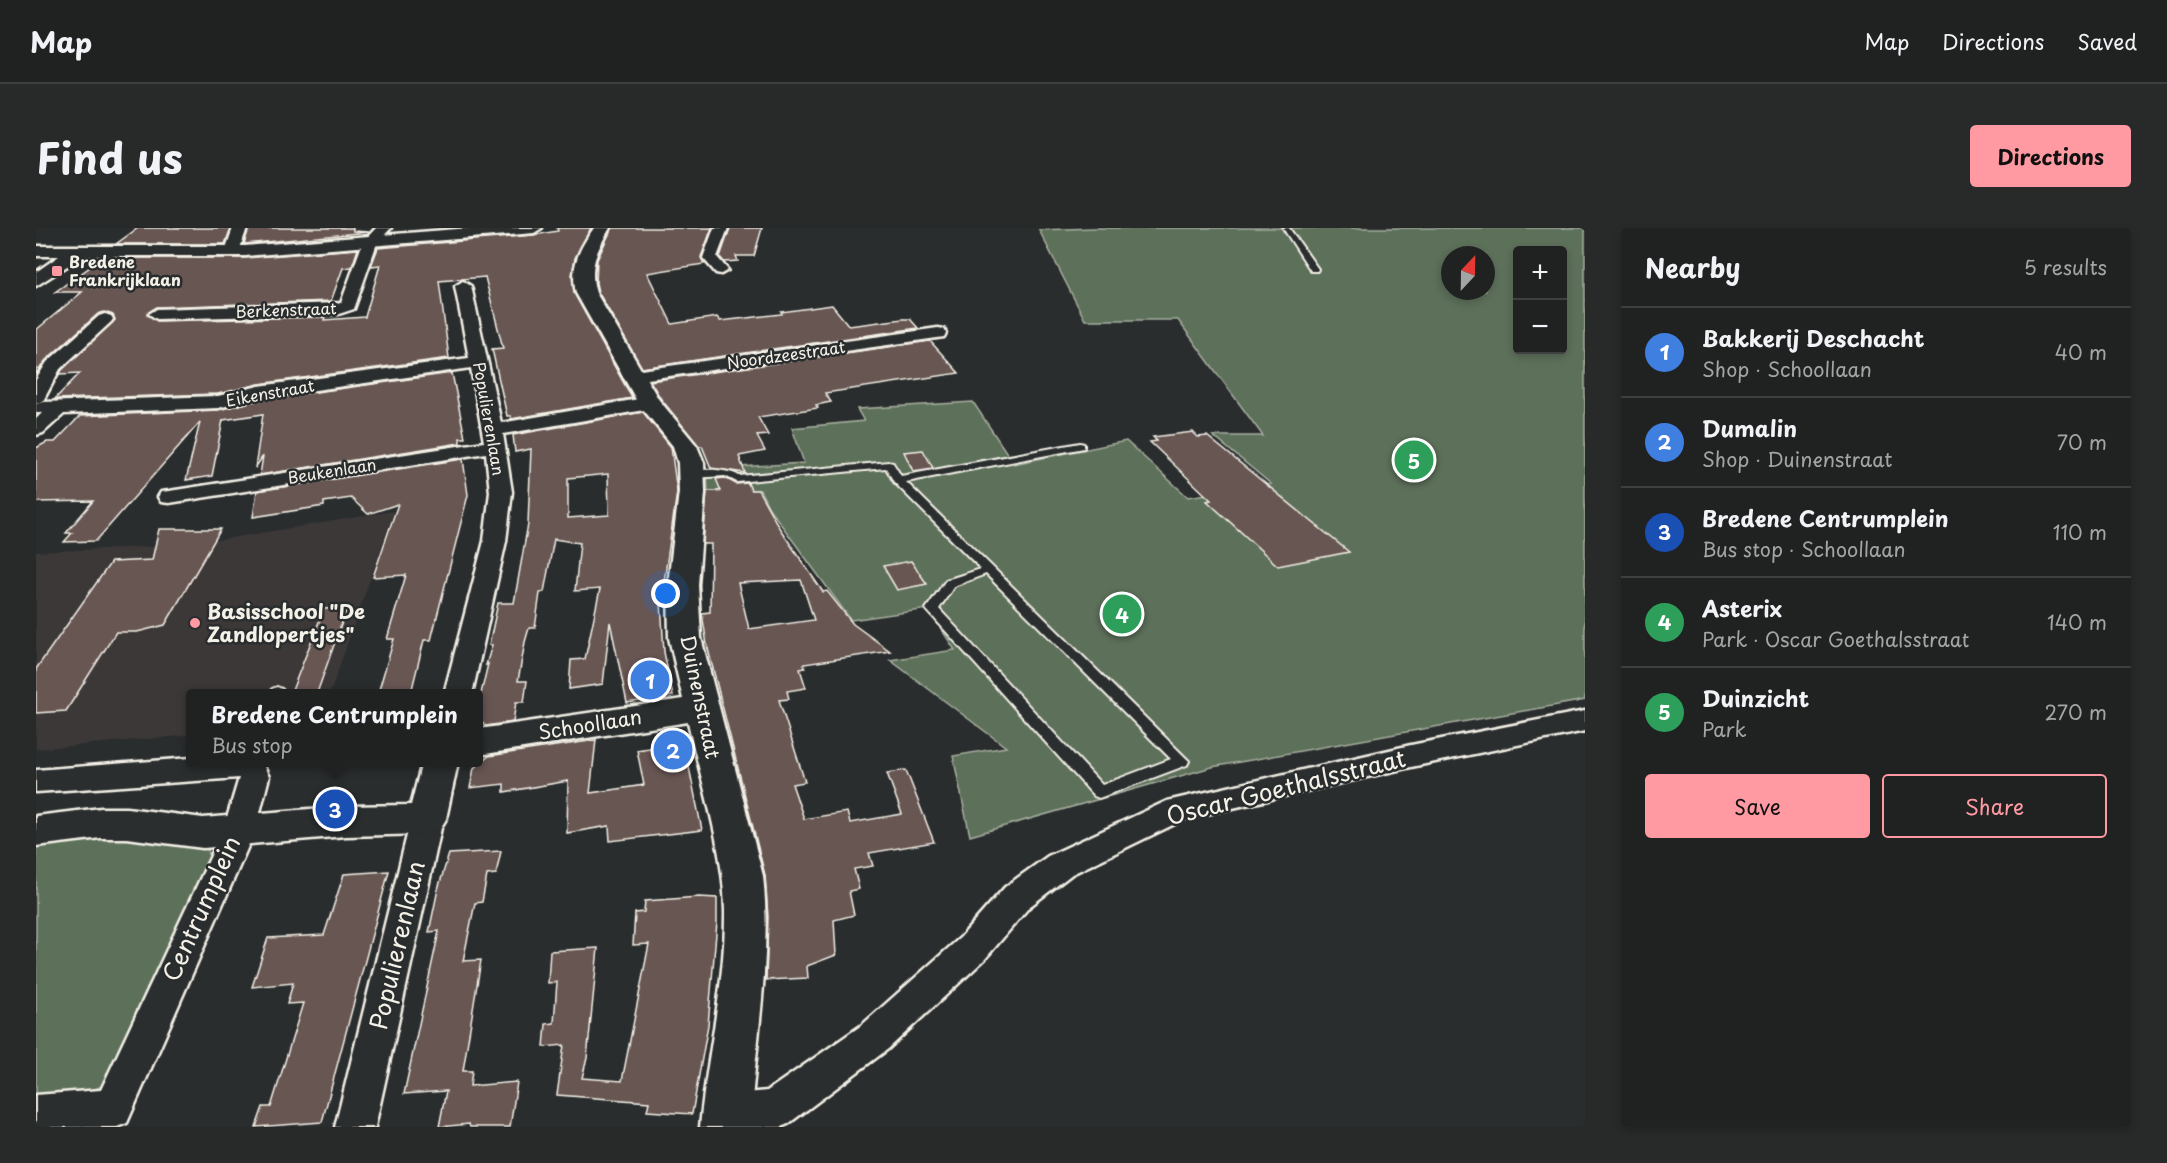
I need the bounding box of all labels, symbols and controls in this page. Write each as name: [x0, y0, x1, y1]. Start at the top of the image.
text: Map: [30, 20, 92, 63]
text: Map: [1864, 25, 1909, 57]
text: Directions: [1942, 25, 2044, 57]
text: Saved: [2077, 25, 2137, 57]
text: Find us: [36, 125, 183, 188]
button: Directions: [1970, 125, 2131, 187]
north arrow: [1441, 246, 1495, 300]
map controls: [1513, 246, 1567, 354]
button: +: [1513, 246, 1567, 300]
text: Nearby: [1645, 248, 1740, 287]
place label: Bredene Frankrijklaan: [69, 249, 181, 291]
text: 5 results: [2024, 252, 2107, 282]
marker: Bredene Frankrijklaan: [50, 264, 64, 278]
street label: Berkenstraat: [235, 295, 337, 323]
button: −: [1513, 300, 1567, 354]
text: Bakkerij Deschacht: [1702, 321, 1925, 354]
street label: Noordzeestraat: [725, 334, 847, 374]
text: 1: [1660, 337, 1669, 367]
text: 40 m: [2055, 337, 2107, 367]
text: Shop · Schoollaan: [1702, 354, 1872, 384]
street label: Populierenlaan: [468, 360, 512, 478]
street label: Eikenstraat: [224, 372, 316, 412]
text: Dumalin: [1702, 411, 1797, 444]
text: 2: [1657, 427, 1672, 457]
text: 70 m: [2057, 427, 2107, 457]
pin: 5: [1394, 438, 1434, 482]
text: Shop · Duinenstraat: [1702, 444, 1892, 474]
street label: Beukenlaan: [286, 451, 378, 489]
text: Bredene Centrumplein: [1702, 501, 1949, 534]
text: 3: [1658, 517, 1671, 547]
text: 110 m: [2053, 517, 2107, 547]
text: Bus stop · Schoollaan: [1702, 534, 1906, 564]
your location: [651, 579, 680, 608]
text: Asterix: [1702, 591, 1782, 624]
pin: 4: [1102, 592, 1142, 636]
place label: Basisschool "De Zandlopertjes": [207, 596, 365, 649]
text: 4: [1658, 607, 1671, 637]
text: 140 m: [2047, 607, 2107, 637]
marker: Basisschool "De Zandlopertjes": [188, 616, 202, 630]
text: Park · Oscar Goethalsstraat: [1702, 624, 1969, 654]
street label: Duinenstraat: [673, 632, 729, 762]
pin: 1: [630, 658, 670, 702]
text: Duinzicht: [1702, 681, 1809, 714]
popup: [186, 689, 483, 767]
text: Bredene Centrumplein: [211, 697, 458, 730]
text: 5: [1658, 697, 1671, 727]
text: 270 m: [2044, 697, 2107, 727]
street label: Schoollaan: [536, 701, 644, 747]
text: Park: [1702, 714, 1747, 744]
pin: 2: [654, 728, 692, 772]
text: Bus stop: [211, 730, 293, 760]
street label: Oscar Goethalsstraat: [1162, 739, 1409, 833]
button: Save: [1645, 774, 1870, 838]
button: Share: [1882, 774, 2107, 838]
pin: 3: [316, 786, 354, 832]
street label: Centrumplein: [152, 830, 248, 987]
street label: Populierenlaan: [359, 856, 433, 1033]

